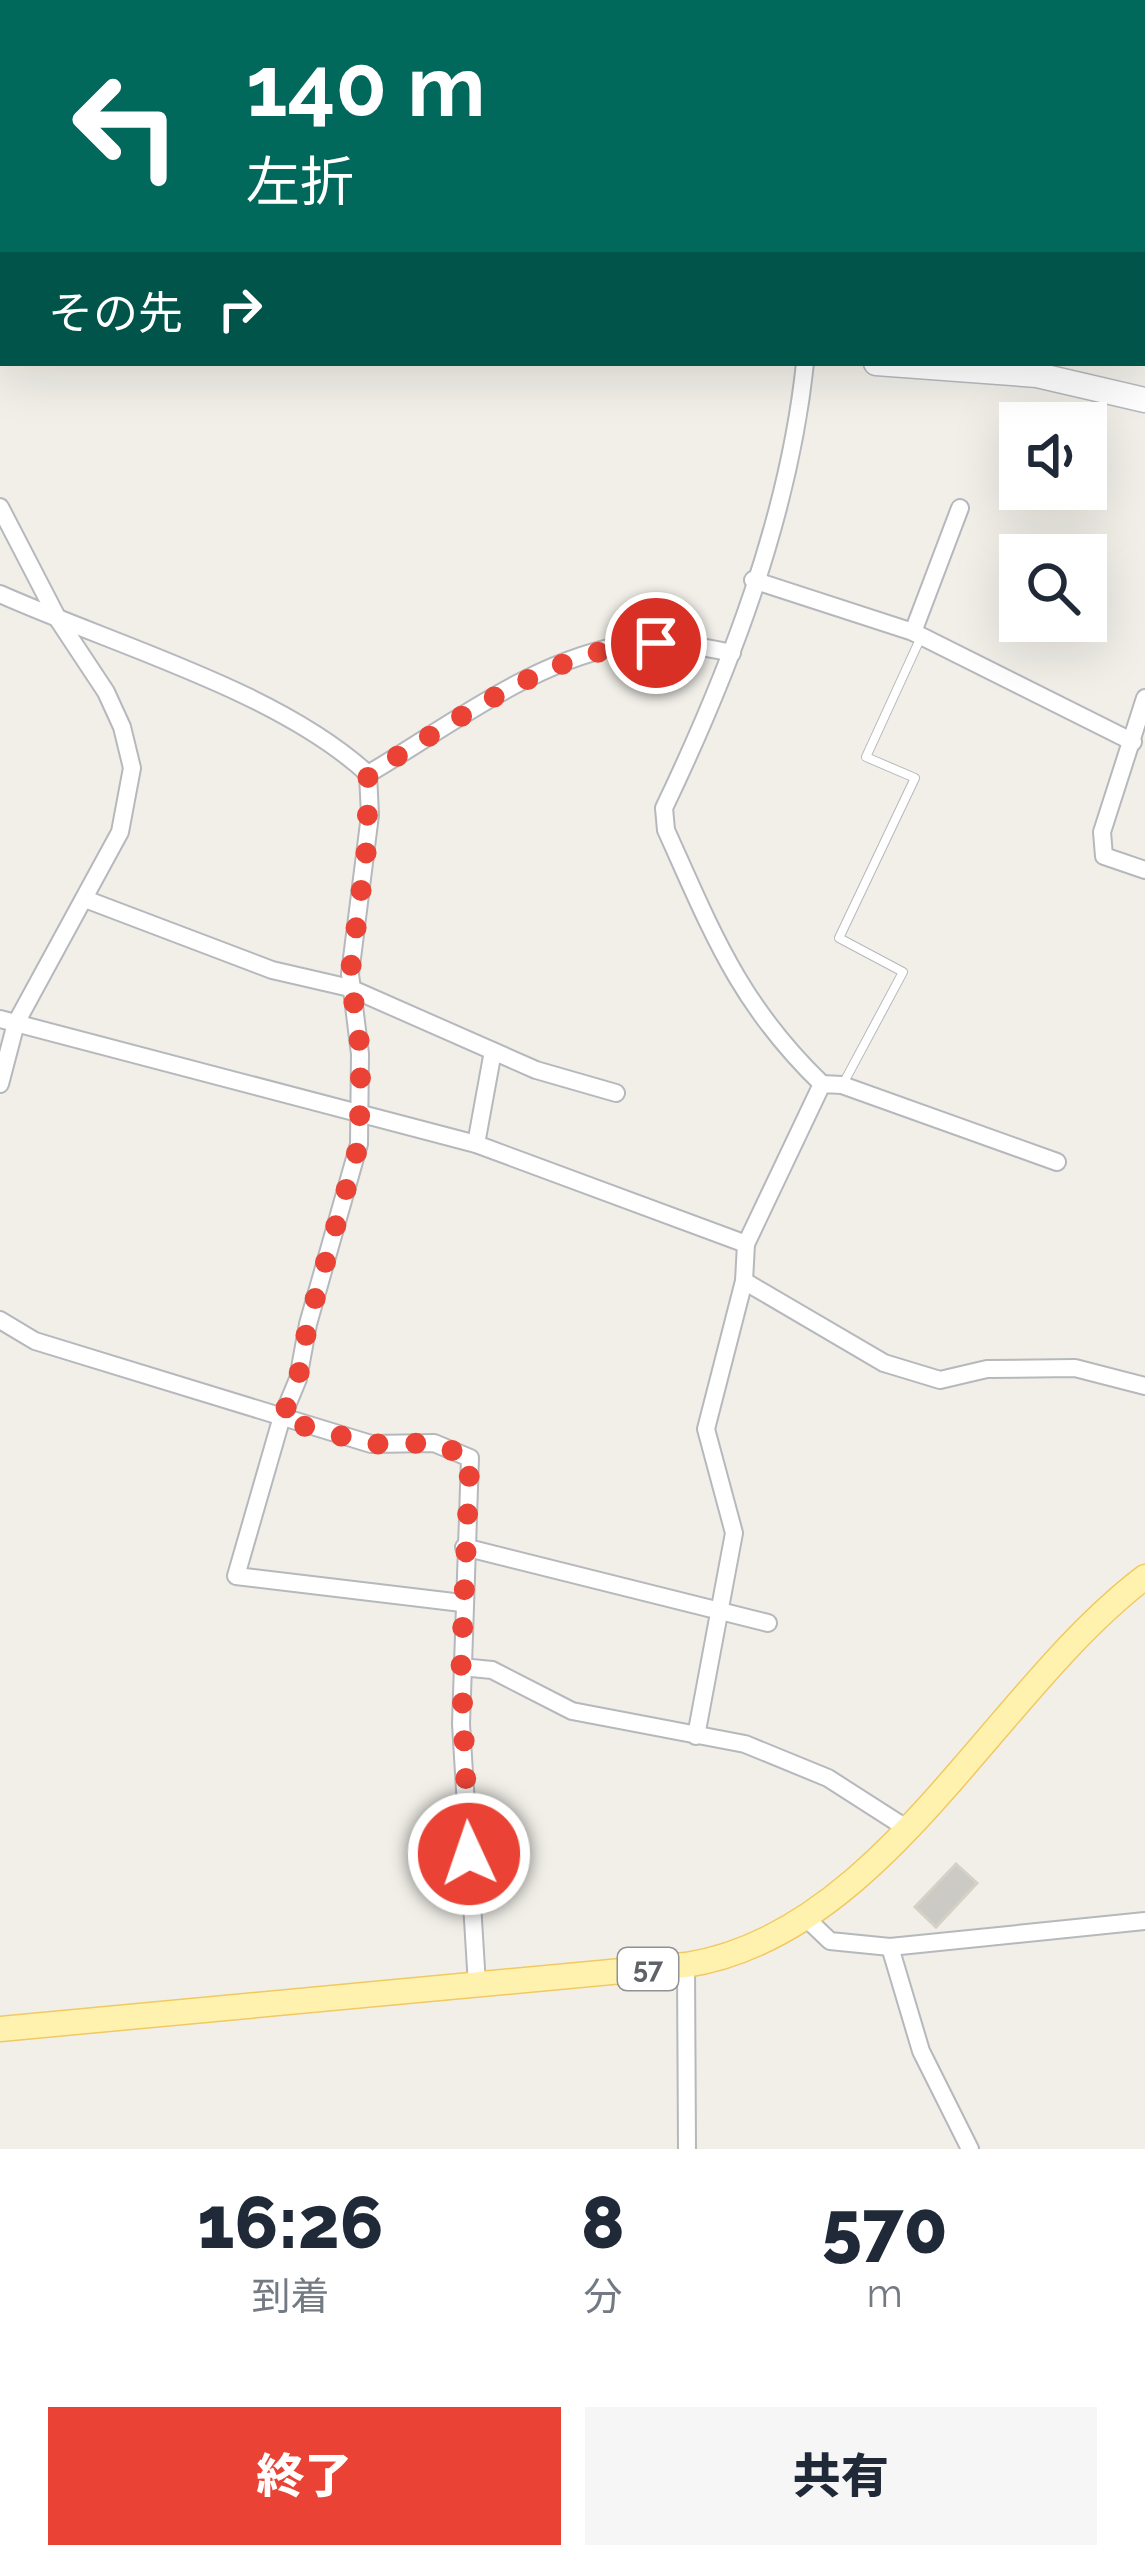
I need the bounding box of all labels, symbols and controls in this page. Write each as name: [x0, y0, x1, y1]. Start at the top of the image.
text: 140 m: [246, 37, 485, 136]
icon: left: [48, 48, 204, 204]
text: 左折: [246, 150, 354, 214]
icon: right: [207, 276, 273, 342]
text: その先: [48, 287, 183, 340]
map controls: [999, 402, 1107, 642]
button: sound: [999, 402, 1107, 510]
button: search: [999, 534, 1107, 642]
pin: [605, 592, 707, 694]
icon: arrive: [623, 610, 689, 676]
position arrow: [406, 1791, 532, 1917]
road number: 57: [618, 1948, 678, 1990]
text: 16:26: [197, 2180, 384, 2265]
text: 8: [581, 2180, 625, 2265]
text: 570: [822, 2185, 948, 2270]
text: m: [867, 2270, 903, 2316]
text: 到着: [251, 2273, 329, 2319]
text: 分: [583, 2273, 622, 2319]
button: 終了: [48, 2407, 561, 2545]
button: 共有: [585, 2407, 1097, 2545]

